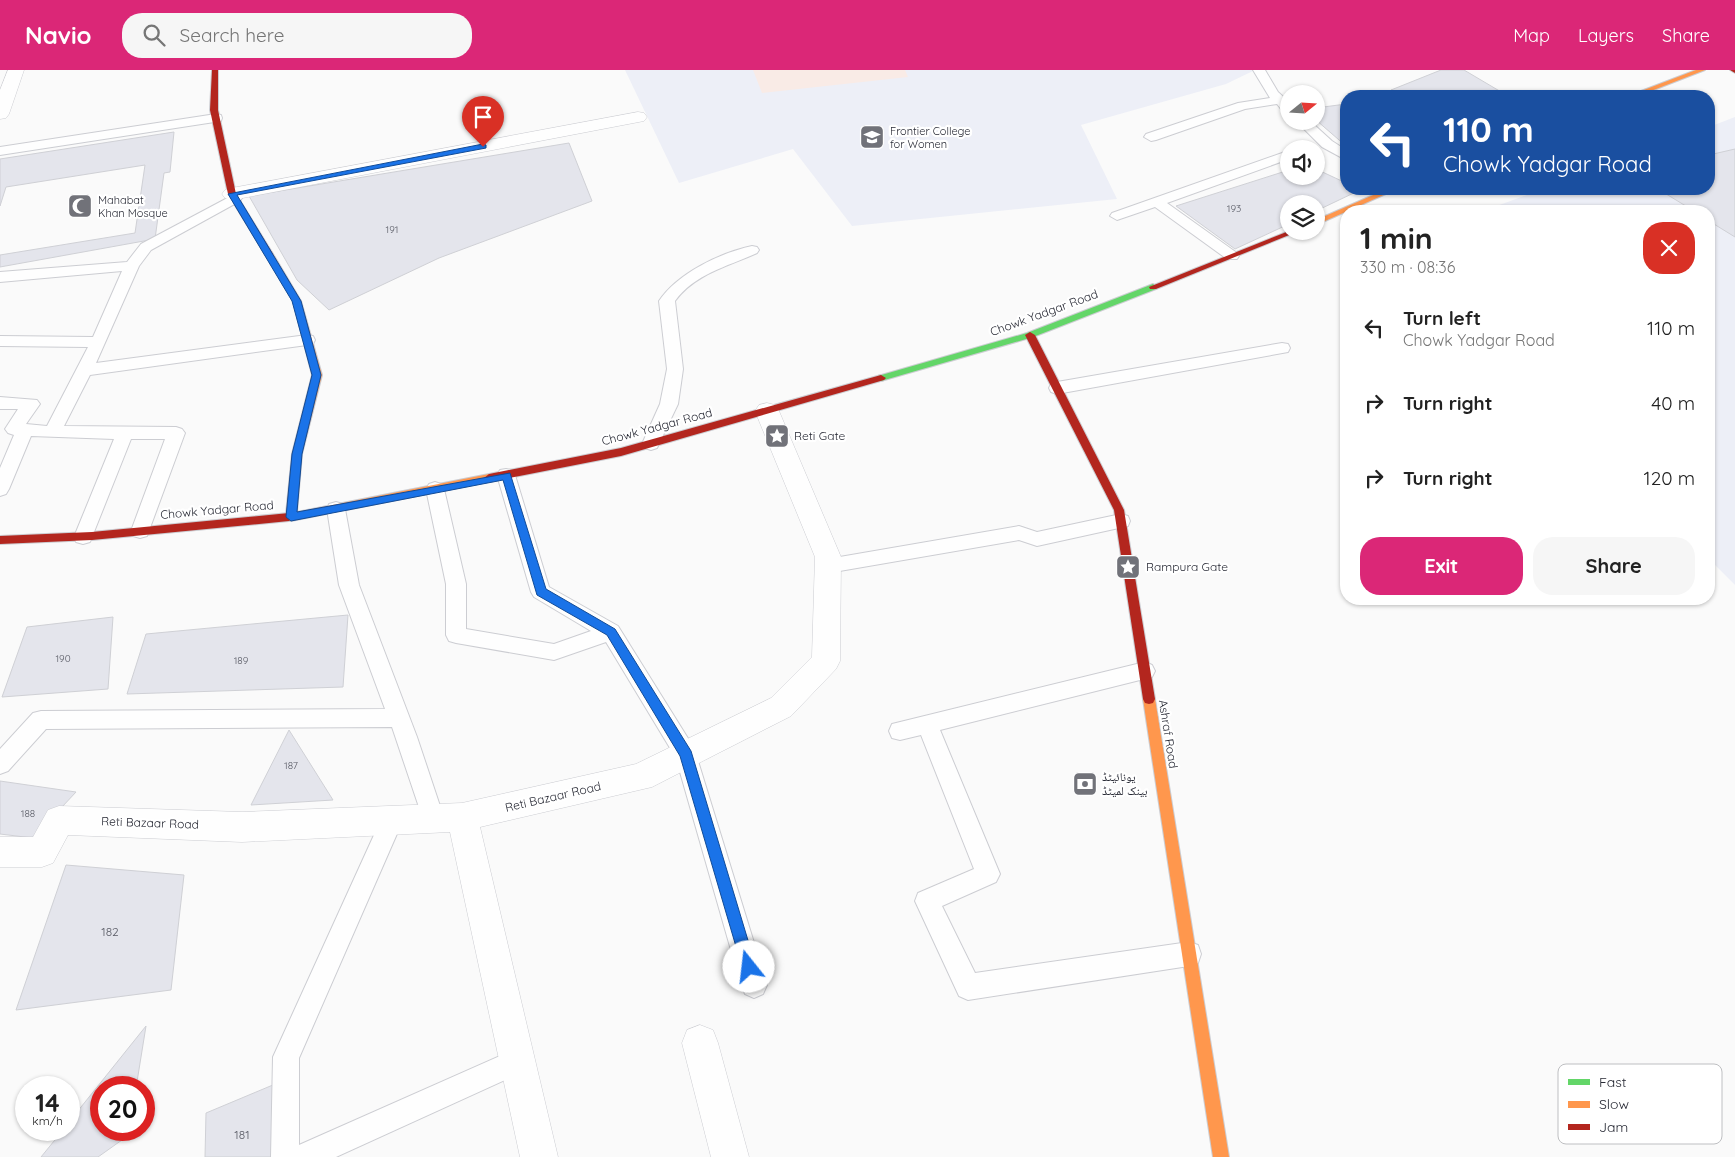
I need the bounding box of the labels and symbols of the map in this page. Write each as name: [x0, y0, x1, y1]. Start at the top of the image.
north arrow: [1280, 85, 1325, 130]
pin: [462, 96, 504, 147]
school or university icon: Frontier College for Women: [859, 124, 885, 150]
place label: Frontier College for Women: [890, 124, 970, 151]
mosque icon: Mahabat Khan Mosque: [67, 193, 93, 219]
place label: Mahabat Khan Mosque: [98, 193, 168, 220]
house number: 193: [1227, 202, 1241, 215]
house number: 191: [385, 223, 399, 236]
street label: Chowk Yadgar Road: [988, 286, 1100, 339]
street label: Chowk Yadgar Road: [600, 405, 714, 448]
place icon: Reti Gate: [764, 423, 790, 449]
place label: Reti Gate: [794, 428, 845, 443]
street label: Chowk Yadgar Road: [160, 497, 274, 522]
place icon: Rampura Gate: [1115, 554, 1141, 580]
place label: Rampura Gate: [1146, 559, 1228, 574]
house number: 190: [55, 652, 71, 665]
house number: 189: [234, 654, 249, 667]
street label: Ashraf Road: [1156, 699, 1181, 769]
house number: 187: [284, 759, 298, 772]
place label: یونائیٹڈ بینک لمیٹڈ: [1102, 769, 1148, 798]
bank icon: یونائیٹڈ بینک لمیٹڈ: [1072, 771, 1098, 797]
street label: Reti Bazaar Road: [504, 778, 602, 815]
house number: 188: [21, 807, 35, 820]
street label: Reti Bazaar Road: [101, 813, 199, 832]
house number: 182: [101, 924, 119, 939]
position arrow: [722, 940, 774, 992]
legend: [1558, 1064, 1722, 1144]
text: Fast: [1599, 1073, 1627, 1091]
speed limit sign: 20: [90, 1076, 155, 1141]
text: Slow: [1599, 1095, 1629, 1113]
text: Jam: [1599, 1118, 1628, 1136]
house number: 181: [234, 1127, 250, 1142]

